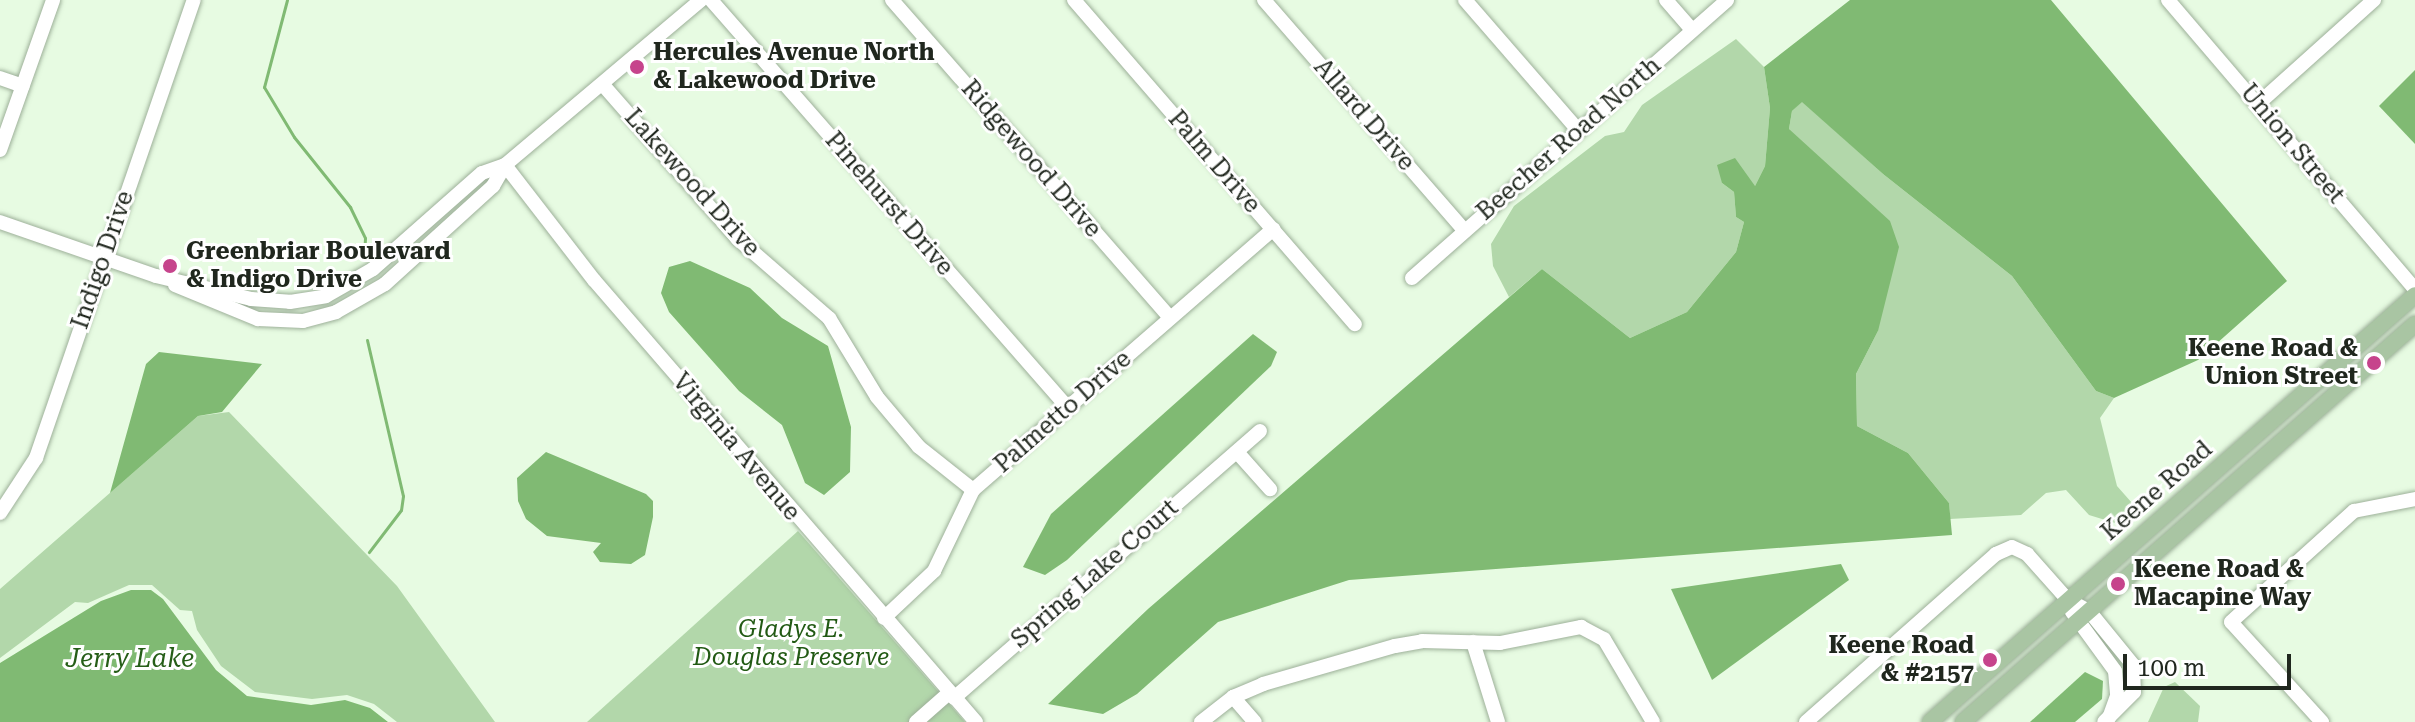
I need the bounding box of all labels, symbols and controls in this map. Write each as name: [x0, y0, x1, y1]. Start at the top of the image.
place label: Hercules Avenue North & Lakewood Drive: [653, 39, 934, 95]
street label: Beecher Road North: [1471, 51, 1667, 227]
street label: Allard Drive: [1308, 53, 1420, 177]
marker: Hercules Avenue North & Lakewood Drive: [628, 58, 646, 76]
street label: Ridgewood Drive: [955, 75, 1107, 243]
street label: Union Street: [2234, 78, 2350, 210]
street label: Lakewood Drive: [618, 103, 766, 263]
street label: Palm Drive: [1162, 105, 1266, 219]
street label: Pinehurst Drive: [819, 126, 959, 282]
street label: Indigo Drive: [66, 187, 140, 333]
place label: Greenbriar Boulevard & Indigo Drive: [186, 238, 451, 294]
marker: Greenbriar Boulevard & Indigo Drive: [161, 257, 179, 275]
place label: Keene Road & Union Street: [2188, 335, 2358, 391]
street label: Palmetto Drive: [989, 345, 1137, 479]
marker: Keene Road & Union Street: [2365, 354, 2383, 372]
street label: Virginia Avenue: [666, 367, 806, 527]
street label: Keene Road: [2096, 435, 2218, 547]
street label: Spring Lake Court: [1006, 494, 1184, 654]
place label: Keene Road & Macapine Way: [2134, 556, 2311, 612]
marker: Keene Road & Macapine Way: [2109, 575, 2127, 593]
park label: Gladys E. Douglas Preserve: [693, 616, 889, 672]
place label: Keene Road & #2157: [1829, 632, 1974, 688]
scale bar: [2127, 638, 2295, 688]
water label: Jerry Lake: [66, 643, 194, 675]
marker: Keene Road & #2157: [1981, 651, 1999, 669]
text: 100 m: [2137, 654, 2205, 682]

